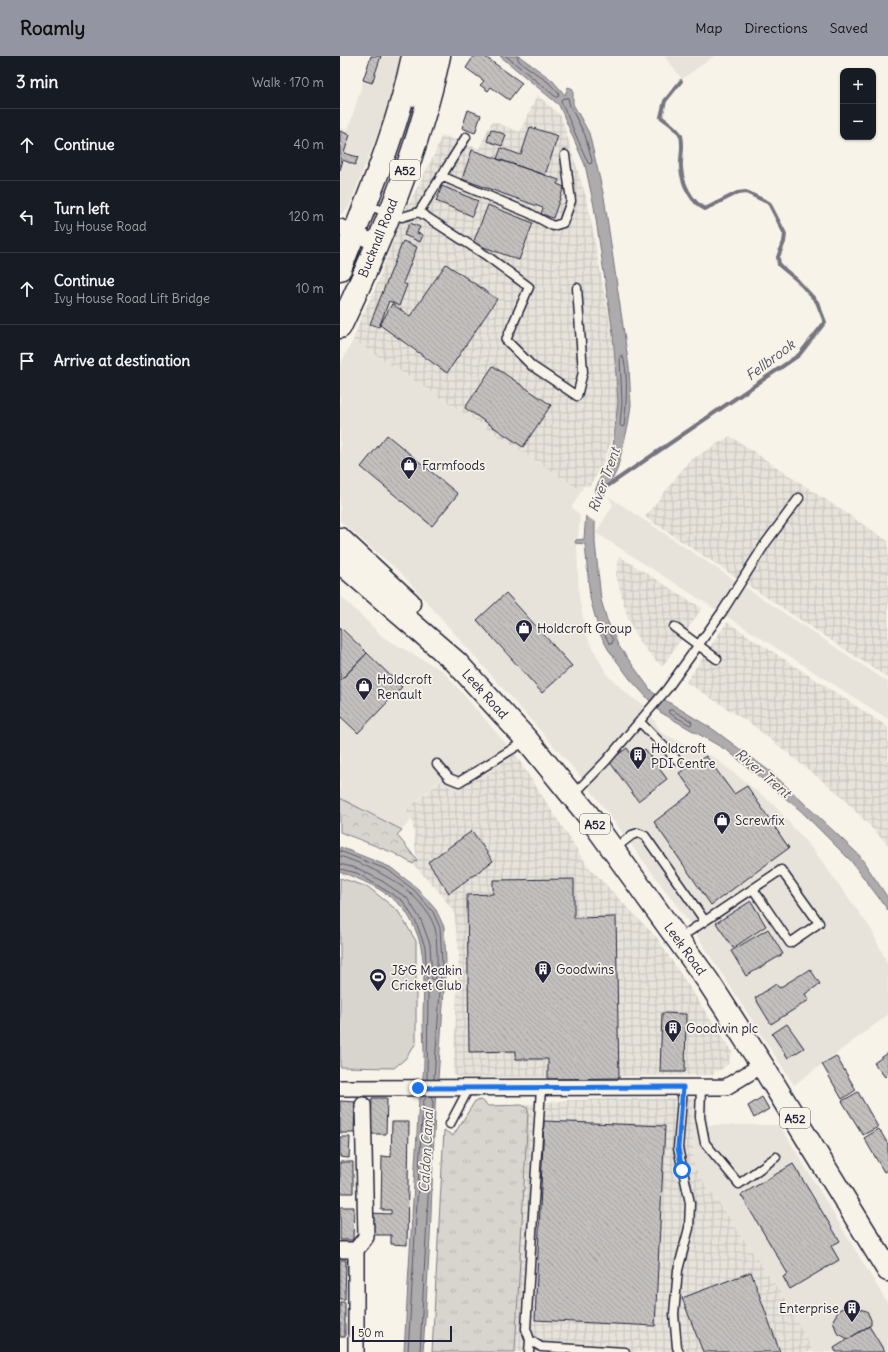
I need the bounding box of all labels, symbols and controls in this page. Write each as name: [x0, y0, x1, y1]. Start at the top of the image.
text: Roamly: [20, 16, 85, 40]
text: Map: [695, 19, 722, 37]
text: Directions: [744, 19, 808, 37]
text: Saved: [830, 19, 868, 37]
map controls: [840, 68, 876, 140]
button: +: [840, 68, 876, 104]
text: 3 min: [16, 71, 58, 93]
text: Walk · 170 m: [252, 74, 324, 91]
button: −: [840, 104, 876, 140]
icon: ahead: [16, 134, 38, 156]
text: Continue: [54, 135, 115, 154]
text: 40 m: [293, 136, 324, 153]
road number: A52: [390, 160, 420, 180]
street label: Bucknall Road: [354, 196, 402, 280]
text: Turn left: [54, 199, 109, 218]
icon: left: [16, 206, 38, 228]
text: 120 m: [289, 208, 324, 225]
text: Ivy House Road: [54, 218, 147, 235]
text: Continue: [54, 271, 115, 290]
icon: ahead: [16, 278, 38, 300]
text: 10 m: [296, 280, 324, 297]
text: Ivy House Road Lift Bridge: [54, 290, 210, 307]
water label: Fellbrook: [742, 335, 799, 384]
icon: arrive: [16, 350, 38, 372]
text: Arrive at destination: [54, 351, 190, 370]
water label: River Trent: [584, 443, 625, 515]
shop icon: Farmfoods: [399, 455, 419, 480]
place label: Farmfoods: [422, 457, 485, 474]
shop icon: Holdcroft Group: [514, 618, 534, 643]
place label: Holdcroft Group: [537, 620, 632, 637]
street label: Leek Road: [458, 666, 512, 723]
place label: Holdcroft Renault: [377, 671, 432, 703]
shop icon: Holdcroft Renault: [354, 676, 374, 701]
place label: Holdcroft PDI Centre: [651, 740, 715, 772]
water label: River Trent: [731, 744, 796, 803]
building icon: Holdcroft PDI Centre: [628, 745, 648, 770]
shop icon: Screwfix: [712, 810, 732, 835]
place label: Screwfix: [735, 812, 785, 829]
road number: A52: [580, 814, 610, 834]
street label: Leek Road: [660, 919, 710, 979]
building icon: Goodwins: [533, 959, 553, 984]
place label: Goodwins: [556, 961, 614, 978]
place label: J&G Meakin Cricket Club: [391, 962, 463, 994]
sports icon: J&G Meakin Cricket Club: [368, 967, 388, 992]
building icon: Goodwin plc: [663, 1018, 683, 1043]
place label: Goodwin plc: [686, 1020, 759, 1037]
route end: [409, 1079, 427, 1097]
water label: Caldon Canal: [415, 1107, 437, 1193]
road number: A52: [780, 1108, 810, 1128]
route start: [673, 1161, 691, 1179]
building icon: Enterprise: [842, 1298, 862, 1323]
place label: Enterprise: [779, 1300, 839, 1317]
scale bar: [352, 1324, 452, 1343]
text: 50 m: [358, 1326, 384, 1340]

